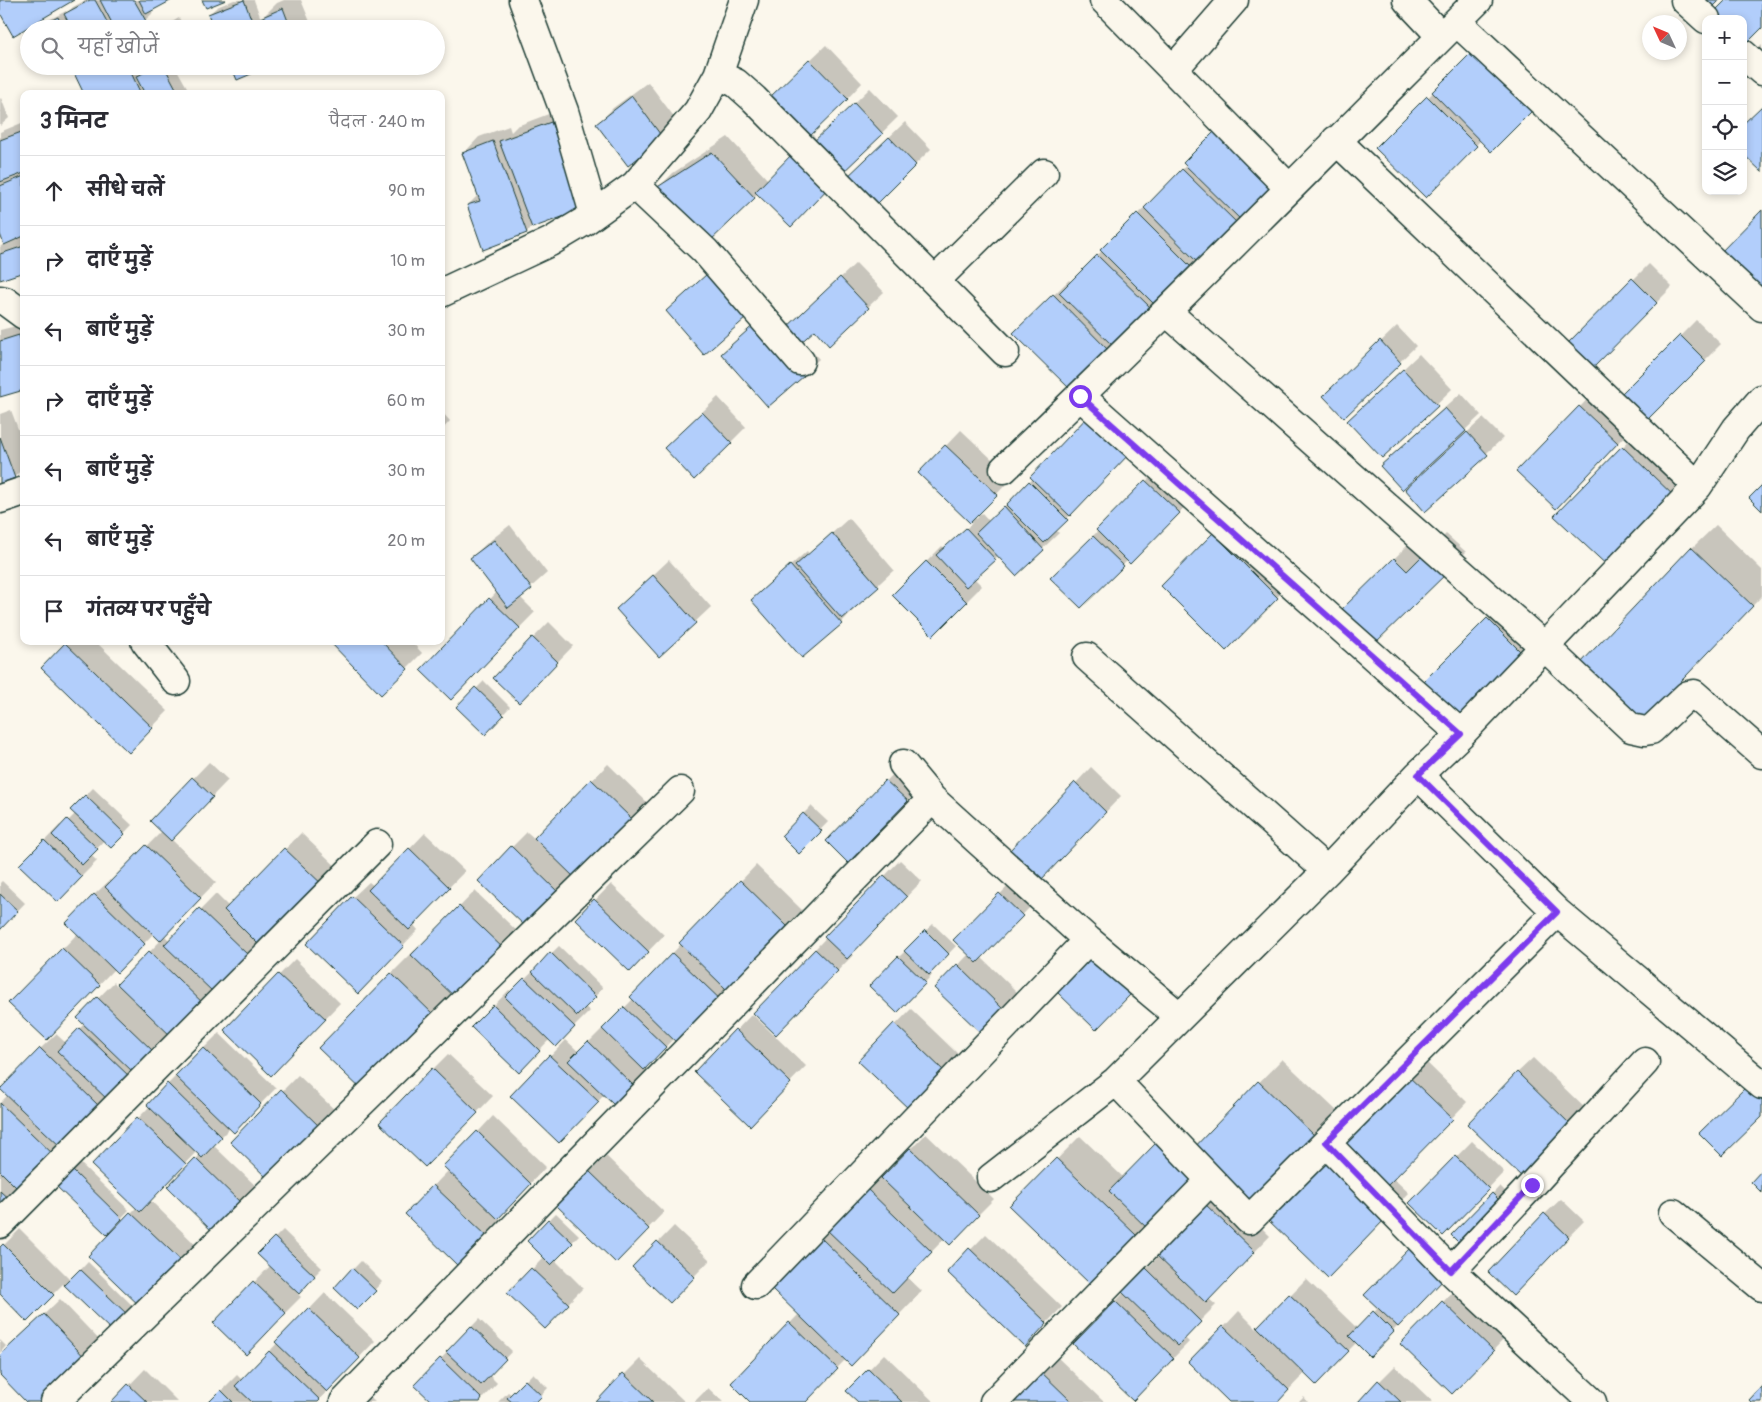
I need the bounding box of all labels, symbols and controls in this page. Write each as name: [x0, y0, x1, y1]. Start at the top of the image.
north arrow: [1642, 15, 1687, 60]
map controls: [1702, 15, 1747, 195]
button: +: [1702, 15, 1747, 60]
search box: [20, 20, 445, 75]
icon: search: [38, 34, 66, 62]
text: यहाँ खोजें: [78, 35, 159, 59]
button: −: [1702, 60, 1747, 105]
button: locate: [1702, 105, 1747, 150]
text: 3 मिनट: [40, 108, 107, 135]
text: पैदल · 240 m: [329, 112, 425, 132]
button: layers: [1702, 150, 1747, 195]
icon: ahead: [40, 177, 68, 205]
text: सीधे चलें: [87, 178, 164, 202]
text: 90 m: [388, 181, 425, 201]
icon: right: [40, 247, 68, 275]
text: दाएँ मुड़ें: [87, 248, 152, 272]
text: 10 m: [390, 251, 425, 271]
icon: left: [40, 317, 68, 345]
text: बाएँ मुड़ें: [87, 318, 153, 342]
text: 30 m: [387, 321, 425, 341]
route start: [1069, 385, 1092, 408]
icon: right: [40, 387, 68, 415]
text: दाएँ मुड़ें: [87, 388, 152, 412]
text: 60 m: [387, 391, 425, 411]
icon: left: [40, 457, 68, 485]
text: बाएँ मुड़ें: [87, 458, 153, 482]
text: 30 m: [387, 461, 425, 481]
icon: left: [40, 527, 68, 555]
text: बाएँ मुड़ें: [87, 528, 153, 552]
text: 20 m: [387, 531, 425, 551]
icon: arrive: [40, 597, 68, 625]
text: गंतव्य पर पहुँचे: [87, 598, 211, 622]
route end: [1521, 1174, 1544, 1197]

